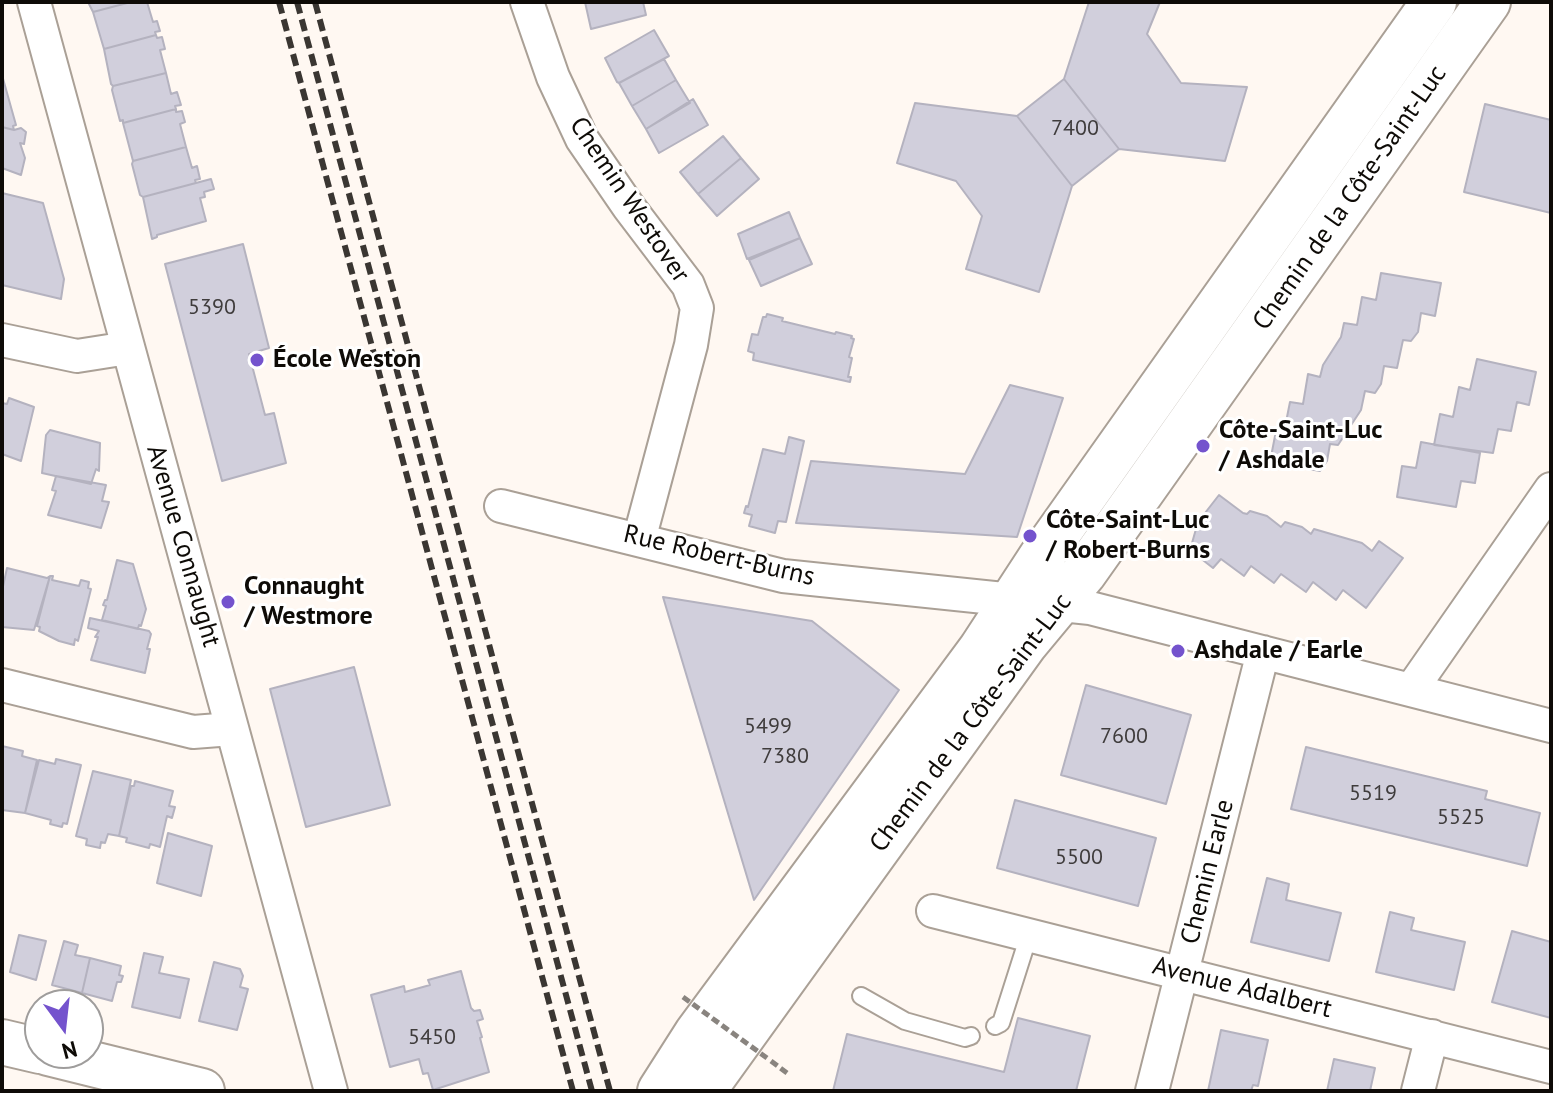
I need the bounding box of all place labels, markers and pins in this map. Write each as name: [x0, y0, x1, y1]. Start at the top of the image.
place label: École Weston: [273, 344, 421, 376]
marker: École Weston: [248, 351, 266, 369]
place label: Côte-Saint-Luc / Ashdale: [1219, 415, 1383, 476]
marker: Côte-Saint-Luc / Ashdale: [1194, 437, 1212, 455]
place label: Côte-Saint-Luc / Robert-Burns: [1046, 505, 1210, 566]
marker: Côte-Saint-Luc / Robert-Burns: [1021, 527, 1039, 545]
place label: Connaught / Westmore: [244, 571, 373, 632]
marker: Connaught / Westmore: [219, 593, 237, 611]
place label: Ashdale / Earle: [1194, 635, 1363, 667]
marker: Ashdale / Earle: [1169, 642, 1187, 660]

